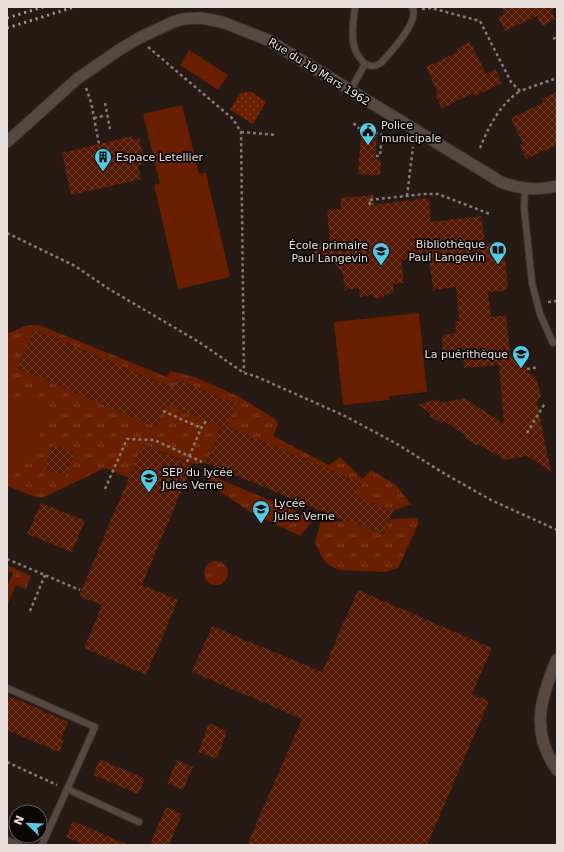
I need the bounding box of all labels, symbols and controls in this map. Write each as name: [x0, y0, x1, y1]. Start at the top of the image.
street label: Rue du 19 Mars 1962: [266, 35, 372, 109]
place label: Police municipale: [381, 119, 442, 145]
public building icon: Police municipale: [358, 121, 378, 146]
building icon: Espace Letellier: [93, 147, 113, 172]
place label: Espace Letellier: [116, 151, 203, 164]
place label: Bibliothèque Paul Langevin: [408, 238, 485, 264]
place label: École primaire Paul Langevin: [289, 239, 368, 265]
library icon: Bibliothèque Paul Langevin: [488, 240, 508, 265]
school or university icon: École primaire Paul Langevin: [371, 241, 391, 266]
school or university icon: La puérithèque: [511, 344, 531, 369]
place label: La puérithèque: [425, 348, 508, 361]
place label: SEP du lycée Jules Verne: [161, 466, 233, 492]
school or university icon: SEP du lycée Jules Verne: [139, 468, 159, 493]
place label: Lycée Jules Verne: [273, 497, 335, 523]
school or university icon: Lycée Jules Verne: [251, 499, 271, 524]
north arrow: [8, 804, 48, 844]
text: N: [11, 814, 27, 827]

